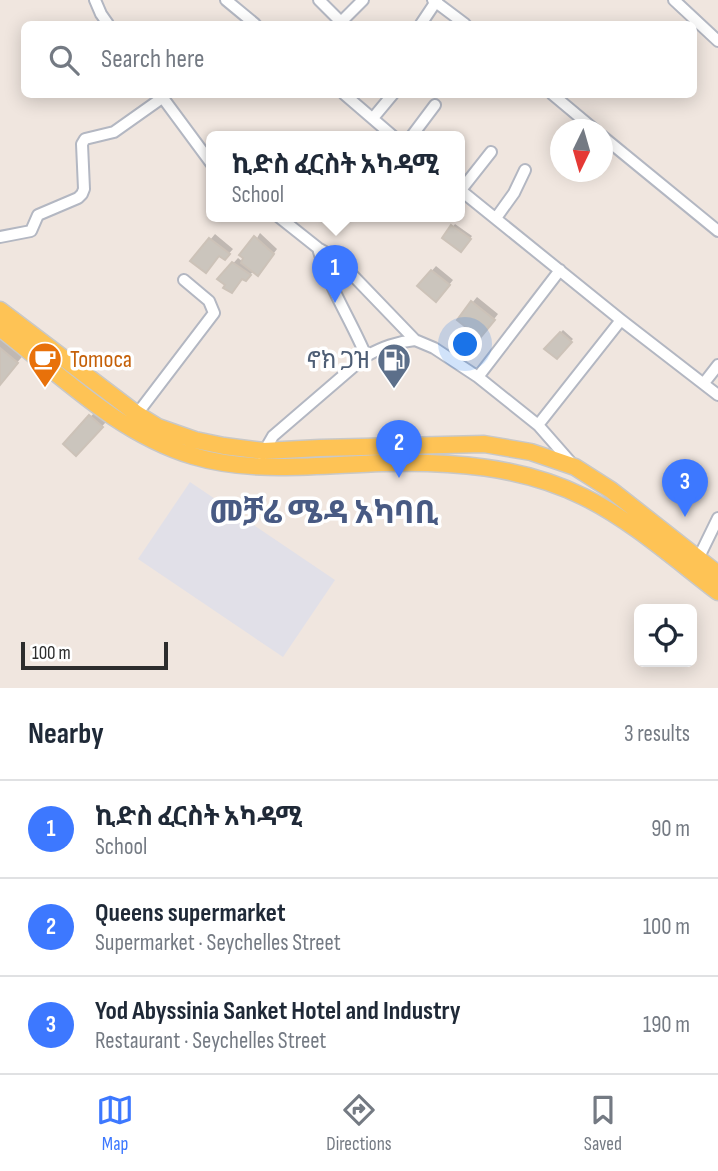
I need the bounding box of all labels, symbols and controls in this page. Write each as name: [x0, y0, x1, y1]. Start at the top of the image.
search box: [21, 21, 697, 98]
icon: search: [45, 41, 83, 79]
text: Search here: [101, 44, 204, 75]
north arrow: [550, 119, 613, 182]
popup: [206, 131, 465, 222]
text: ኪድስ ፈርስት አካዳሚ: [232, 150, 439, 181]
text: School: [232, 181, 284, 209]
pin: 1: [312, 245, 358, 303]
your location: [448, 327, 482, 361]
cafe icon: Tomoca: [26, 340, 64, 389]
fuel station icon: ኖክ ጋዝ: [375, 341, 413, 390]
place label: Tomoca: [70, 345, 132, 374]
place label: ኖክ ጋዝ: [306, 346, 370, 375]
pin: 2: [376, 420, 422, 478]
pin: 3: [662, 459, 708, 517]
district label: መቻሬ ሜዳ አካባቢ: [210, 494, 438, 533]
map controls: [634, 604, 697, 667]
button: locate: [634, 604, 697, 667]
scale bar: [21, 639, 168, 671]
text: 100 m: [32, 642, 71, 665]
text: Nearby: [28, 716, 104, 752]
text: 3 results: [624, 720, 690, 748]
text: ኪድስ ፈርስት አካዳሚ: [95, 802, 303, 833]
text: 1: [46, 815, 56, 843]
text: 90 m: [651, 815, 690, 843]
text: School: [95, 833, 147, 861]
text: Queens supermarket: [95, 898, 286, 929]
text: 2: [46, 913, 56, 941]
text: 100 m: [643, 913, 690, 941]
text: Supermarket · Seychelles Street: [95, 929, 341, 957]
text: Yod Abyssinia Sanket Hotel and Industry: [95, 996, 461, 1027]
text: 3: [46, 1011, 56, 1039]
text: 190 m: [643, 1011, 690, 1039]
text: Restaurant · Seychelles Street: [95, 1027, 326, 1055]
tab: Map: [96, 1091, 134, 1156]
tab: Directions: [326, 1091, 392, 1156]
tab: Saved: [584, 1091, 622, 1156]

